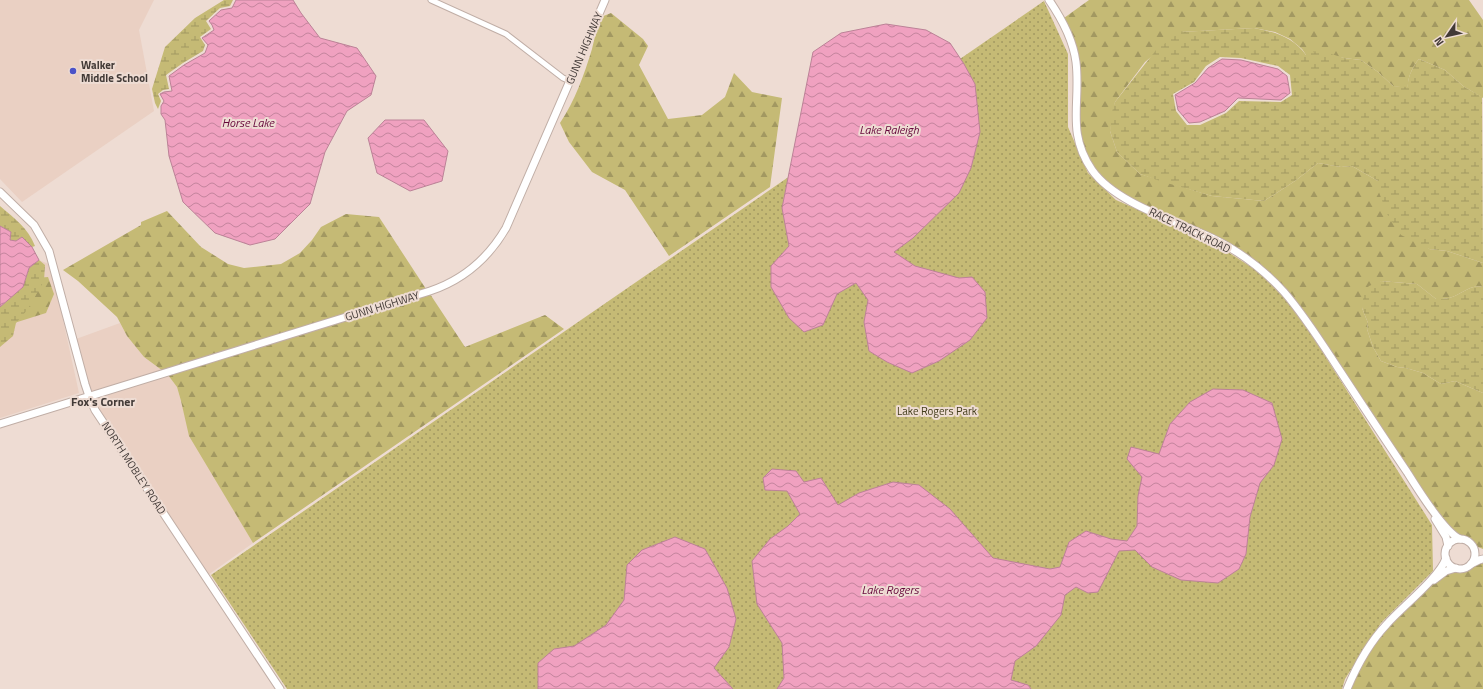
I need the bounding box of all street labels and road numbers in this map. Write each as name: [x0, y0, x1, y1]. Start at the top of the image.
street label: GUNN HIGHWAY: [562, 9, 606, 87]
street label: RACE TRACK ROAD: [1147, 203, 1233, 257]
street label: GUNN HIGHWAY: [343, 287, 421, 325]
street label: NORTH MOBLEY ROAD: [98, 419, 170, 517]

